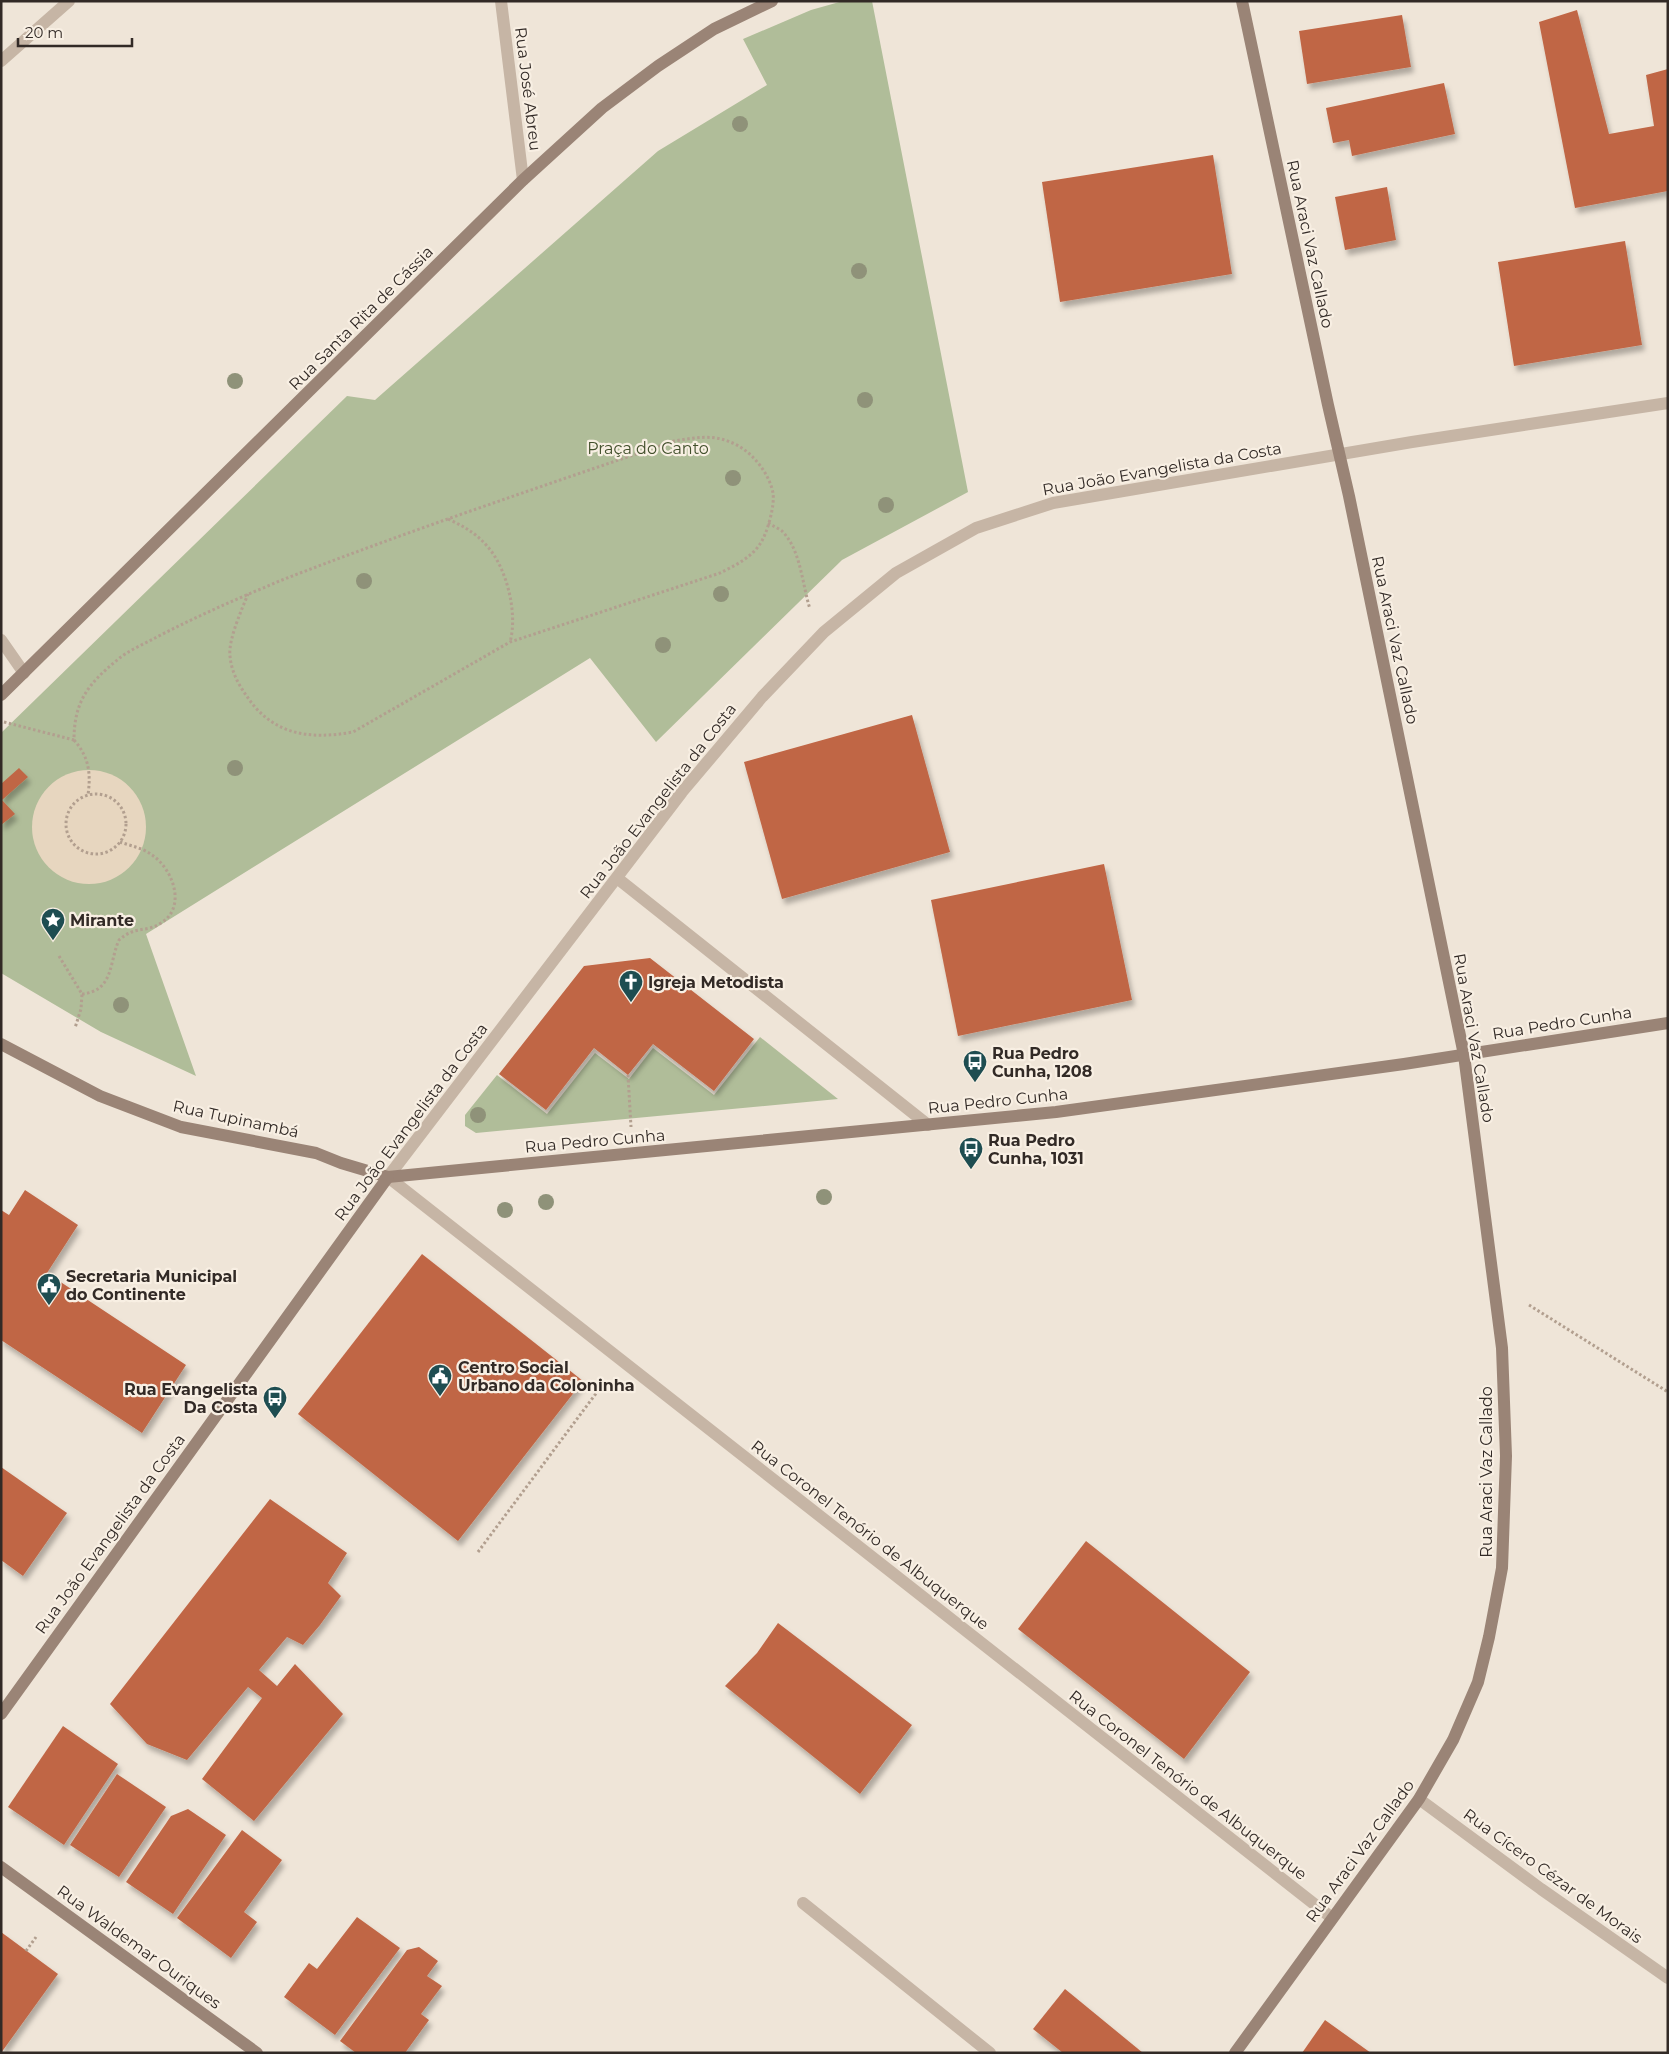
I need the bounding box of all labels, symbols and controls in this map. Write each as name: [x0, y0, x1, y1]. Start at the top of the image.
scale bar: [18, 15, 131, 47]
text: 20 m: [25, 23, 63, 42]
street label: Rua José Abreu: [511, 26, 545, 152]
street label: Rua Araci Vaz Callado: [1283, 158, 1337, 330]
street label: Rua Santa Rita de Cássia: [285, 242, 437, 394]
park label: Praça do Canto: [587, 439, 709, 458]
street label: Rua João Evangelista da Costa: [1041, 439, 1283, 499]
street label: Rua Araci Vaz Callado: [1368, 554, 1422, 726]
street label: Rua João Evangelista da Costa: [576, 700, 740, 902]
place icon: Mirante: [40, 907, 66, 941]
place label: Mirante: [70, 911, 134, 930]
street label: Rua Araci Vaz Callado: [1450, 952, 1498, 1124]
church icon: Igreja Metodista: [618, 969, 644, 1003]
place label: Igreja Metodista: [648, 973, 784, 992]
street label: Rua Pedro Cunha: [1491, 1003, 1633, 1043]
street label: Rua João Evangelista da Costa: [330, 1019, 492, 1225]
place label: Rua Pedro Cunha, 1208: [992, 1044, 1092, 1081]
bus stop icon: Rua Pedro Cunha, 1208: [962, 1049, 988, 1083]
street label: Rua Pedro Cunha: [927, 1084, 1069, 1118]
street label: Rua Tupinambá: [171, 1096, 301, 1142]
street label: Rua Pedro Cunha: [524, 1125, 666, 1157]
place label: Rua Pedro Cunha, 1031: [988, 1131, 1084, 1168]
bus stop icon: Rua Pedro Cunha, 1031: [958, 1136, 984, 1170]
place label: Secretaria Municipal do Continente: [66, 1267, 237, 1304]
public building icon: Secretaria Municipal do Continente: [36, 1272, 62, 1306]
place label: Centro Social Urbano da Coloninha: [458, 1358, 635, 1395]
public building icon: Centro Social Urbano da Coloninha: [427, 1363, 453, 1397]
place label: Rua Evangelista Da Costa: [124, 1380, 258, 1417]
bus stop icon: Rua Evangelista Da Costa: [262, 1385, 288, 1419]
street label: Rua Araci Vaz Callado: [1477, 1386, 1496, 1558]
street label: Rua João Evangelista da Costa: [31, 1430, 189, 1638]
street label: Rua Coronel Tenório de Albuquerque: [747, 1436, 993, 1634]
street label: Rua Coronel Tenório de Albuquerque: [1065, 1686, 1311, 1884]
street label: Rua Araci Vaz Callado: [1302, 1776, 1418, 1926]
street label: Rua Cícero Cézar de Morais: [1460, 1805, 1646, 1947]
street label: Rua Waldemar Ouriques: [53, 1881, 225, 2013]

